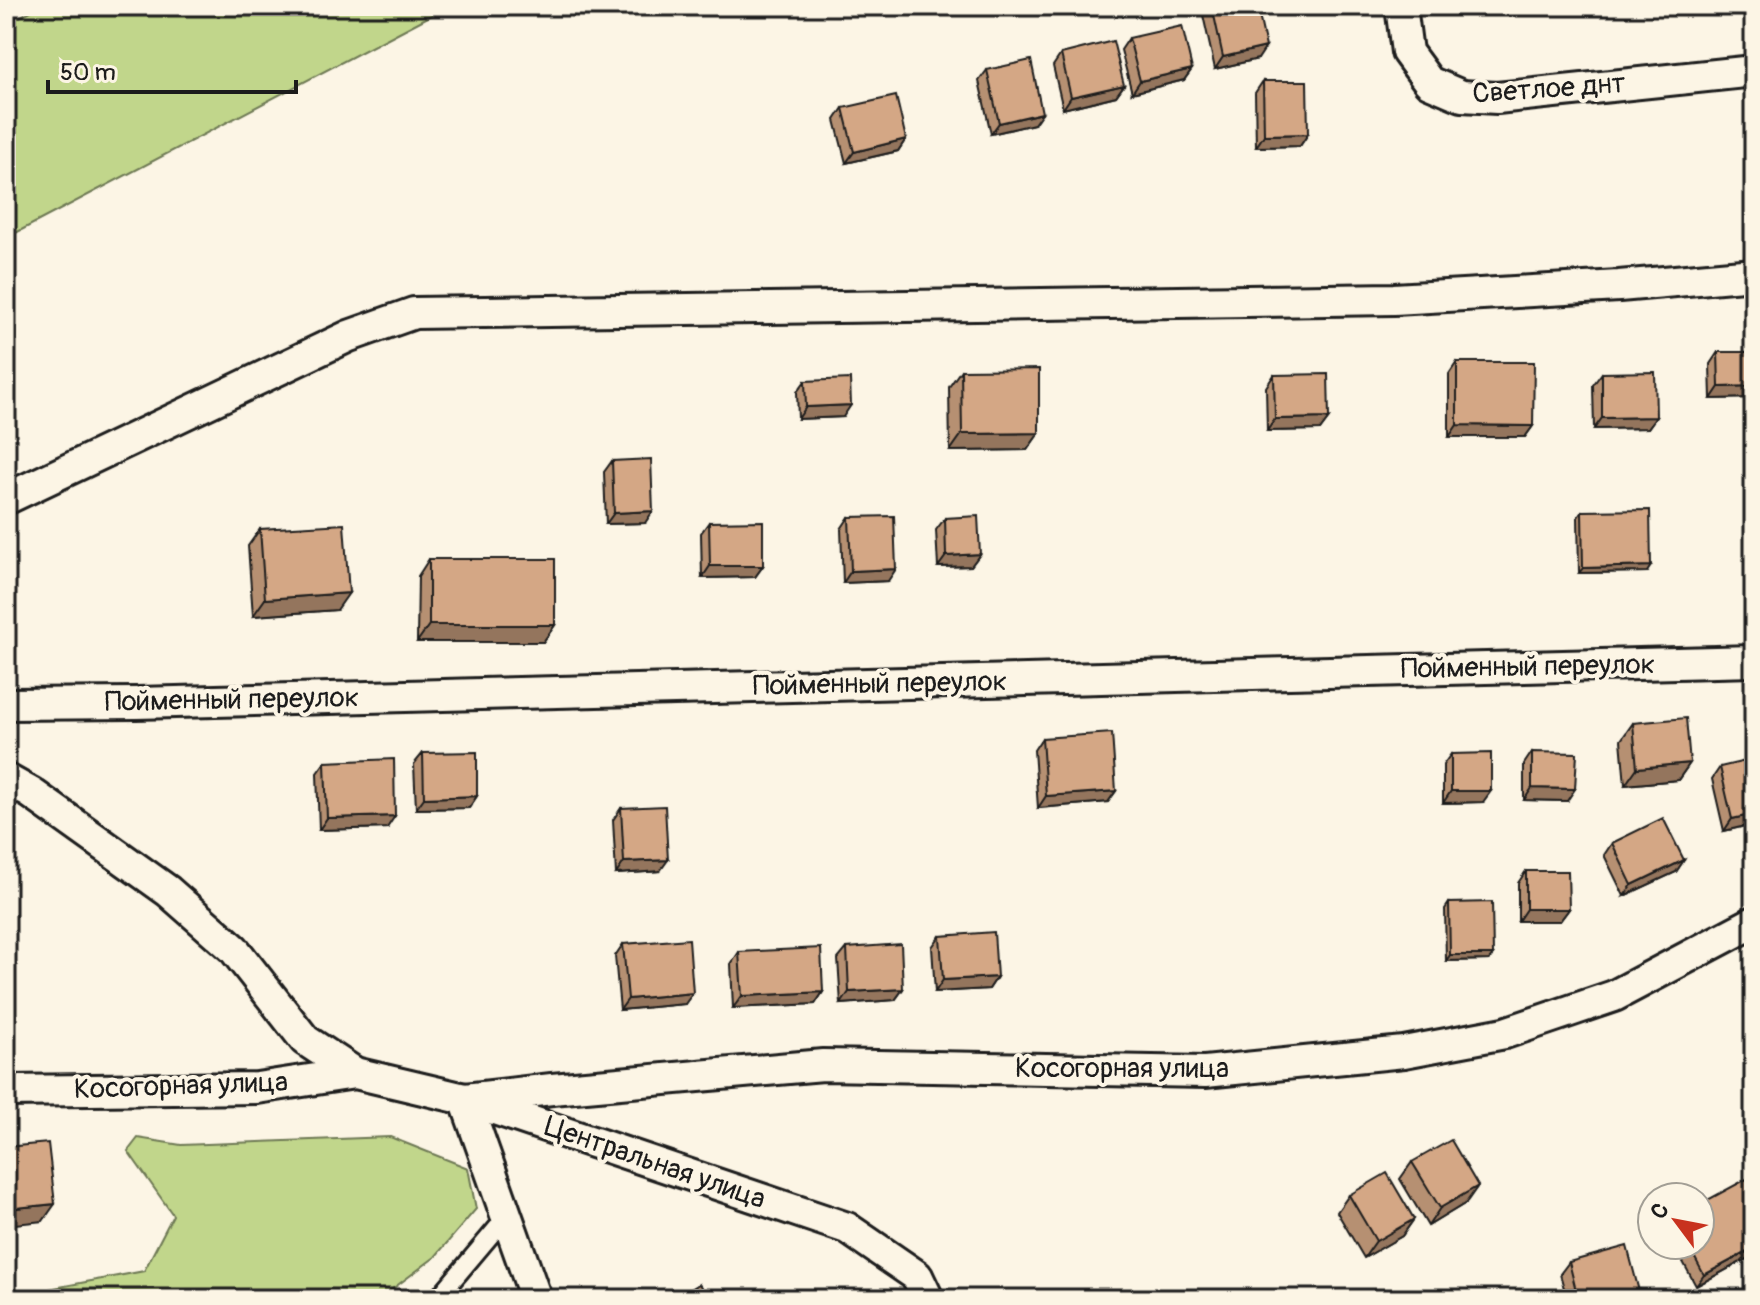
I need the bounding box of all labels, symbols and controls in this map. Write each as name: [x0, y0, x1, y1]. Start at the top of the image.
scale bar: [48, 44, 296, 94]
text: 50 m: [60, 58, 116, 87]
street label: Светлое днт: [1471, 66, 1627, 112]
street label: Пойменный переулок: [1401, 647, 1655, 687]
street label: Пойменный переулок: [753, 664, 1007, 704]
street label: Пойменный переулок: [105, 680, 359, 720]
street label: Косогорная улица: [1015, 1051, 1229, 1086]
street label: Косогорная улица: [73, 1065, 289, 1107]
street label: Центральная улица: [540, 1109, 770, 1217]
north arrow: [1636, 1181, 1716, 1261]
text: С: [1644, 1197, 1676, 1224]

